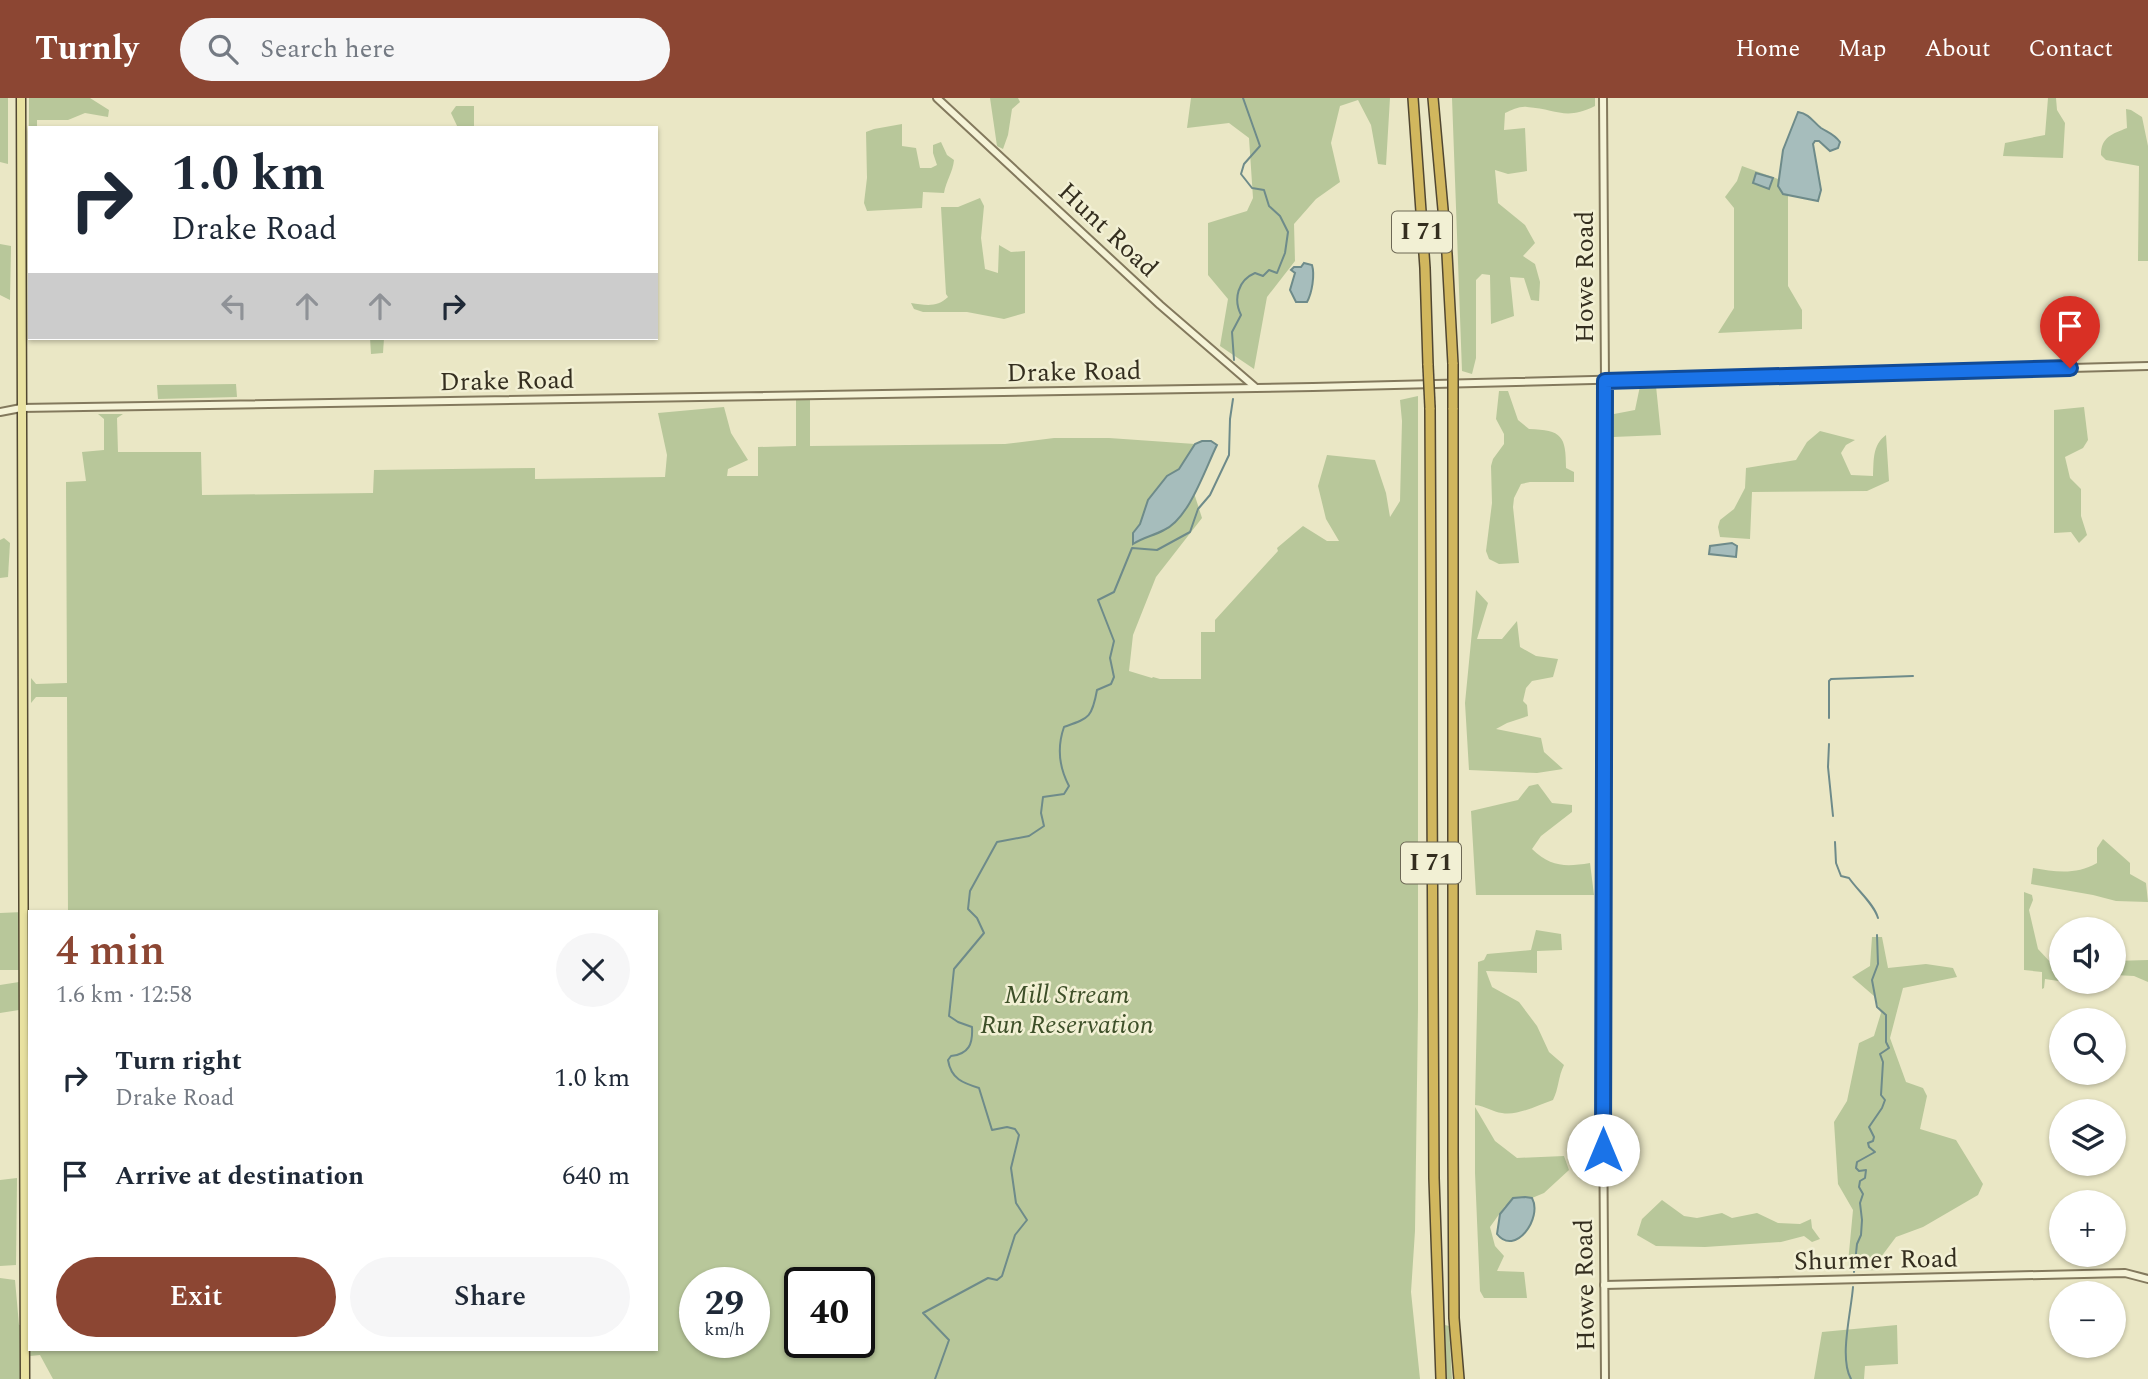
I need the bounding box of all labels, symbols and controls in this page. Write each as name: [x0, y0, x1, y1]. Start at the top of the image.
search box: [180, 18, 670, 81]
text: Turnly: [35, 24, 138, 74]
text: Search here: [260, 29, 395, 69]
icon: search: [204, 30, 242, 68]
text: Home: [1735, 31, 1800, 67]
text: Map: [1838, 31, 1886, 67]
text: About: [1924, 31, 1990, 67]
text: Contact: [2028, 31, 2113, 67]
text: 1.0 km: [171, 137, 325, 212]
icon: right: [56, 154, 147, 245]
street label: Hunt Road: [1049, 173, 1167, 287]
text: Drake Road: [171, 205, 337, 254]
street label: Howe Road: [1565, 211, 1605, 343]
road number: I 71: [1392, 212, 1452, 252]
icon: left: [215, 287, 253, 325]
icon: ahead: [288, 287, 326, 325]
icon: ahead: [361, 287, 399, 325]
icon: right: [434, 287, 472, 325]
pin: [2040, 296, 2100, 368]
icon: arrive: [2051, 307, 2089, 345]
street label: Drake Road: [1006, 351, 1142, 393]
street label: Drake Road: [439, 360, 575, 402]
road number: I 71: [1401, 842, 1461, 884]
map controls: [2049, 917, 2126, 1358]
button: sound: [2049, 917, 2126, 994]
text: 4 min: [56, 920, 165, 983]
button: close: [556, 933, 630, 1007]
park label: Mill Stream Run Reservation: [980, 975, 1154, 1045]
text: 1.6 km · 12:58: [56, 978, 192, 1013]
button: search: [2049, 1008, 2126, 1085]
text: Turn right: [115, 1041, 242, 1081]
text: 1.0 km: [554, 1058, 630, 1098]
icon: right: [56, 1059, 94, 1097]
text: Drake Road: [115, 1081, 234, 1116]
button: layers: [2049, 1099, 2126, 1176]
position arrow: [1566, 1113, 1640, 1187]
text: Arrive at destination: [115, 1156, 364, 1196]
text: 640 m: [562, 1156, 630, 1196]
icon: arrive: [56, 1157, 94, 1195]
button: +: [2049, 1190, 2126, 1267]
street label: Howe Road: [1564, 1218, 1606, 1352]
street label: Shurmer Road: [1794, 1239, 1958, 1281]
button: Exit: [56, 1257, 336, 1337]
button: Share: [350, 1257, 630, 1337]
speed limit sign: 40: [784, 1267, 875, 1358]
text: 29: [705, 1277, 744, 1330]
button: −: [2049, 1281, 2126, 1358]
text: km/h: [704, 1316, 745, 1343]

